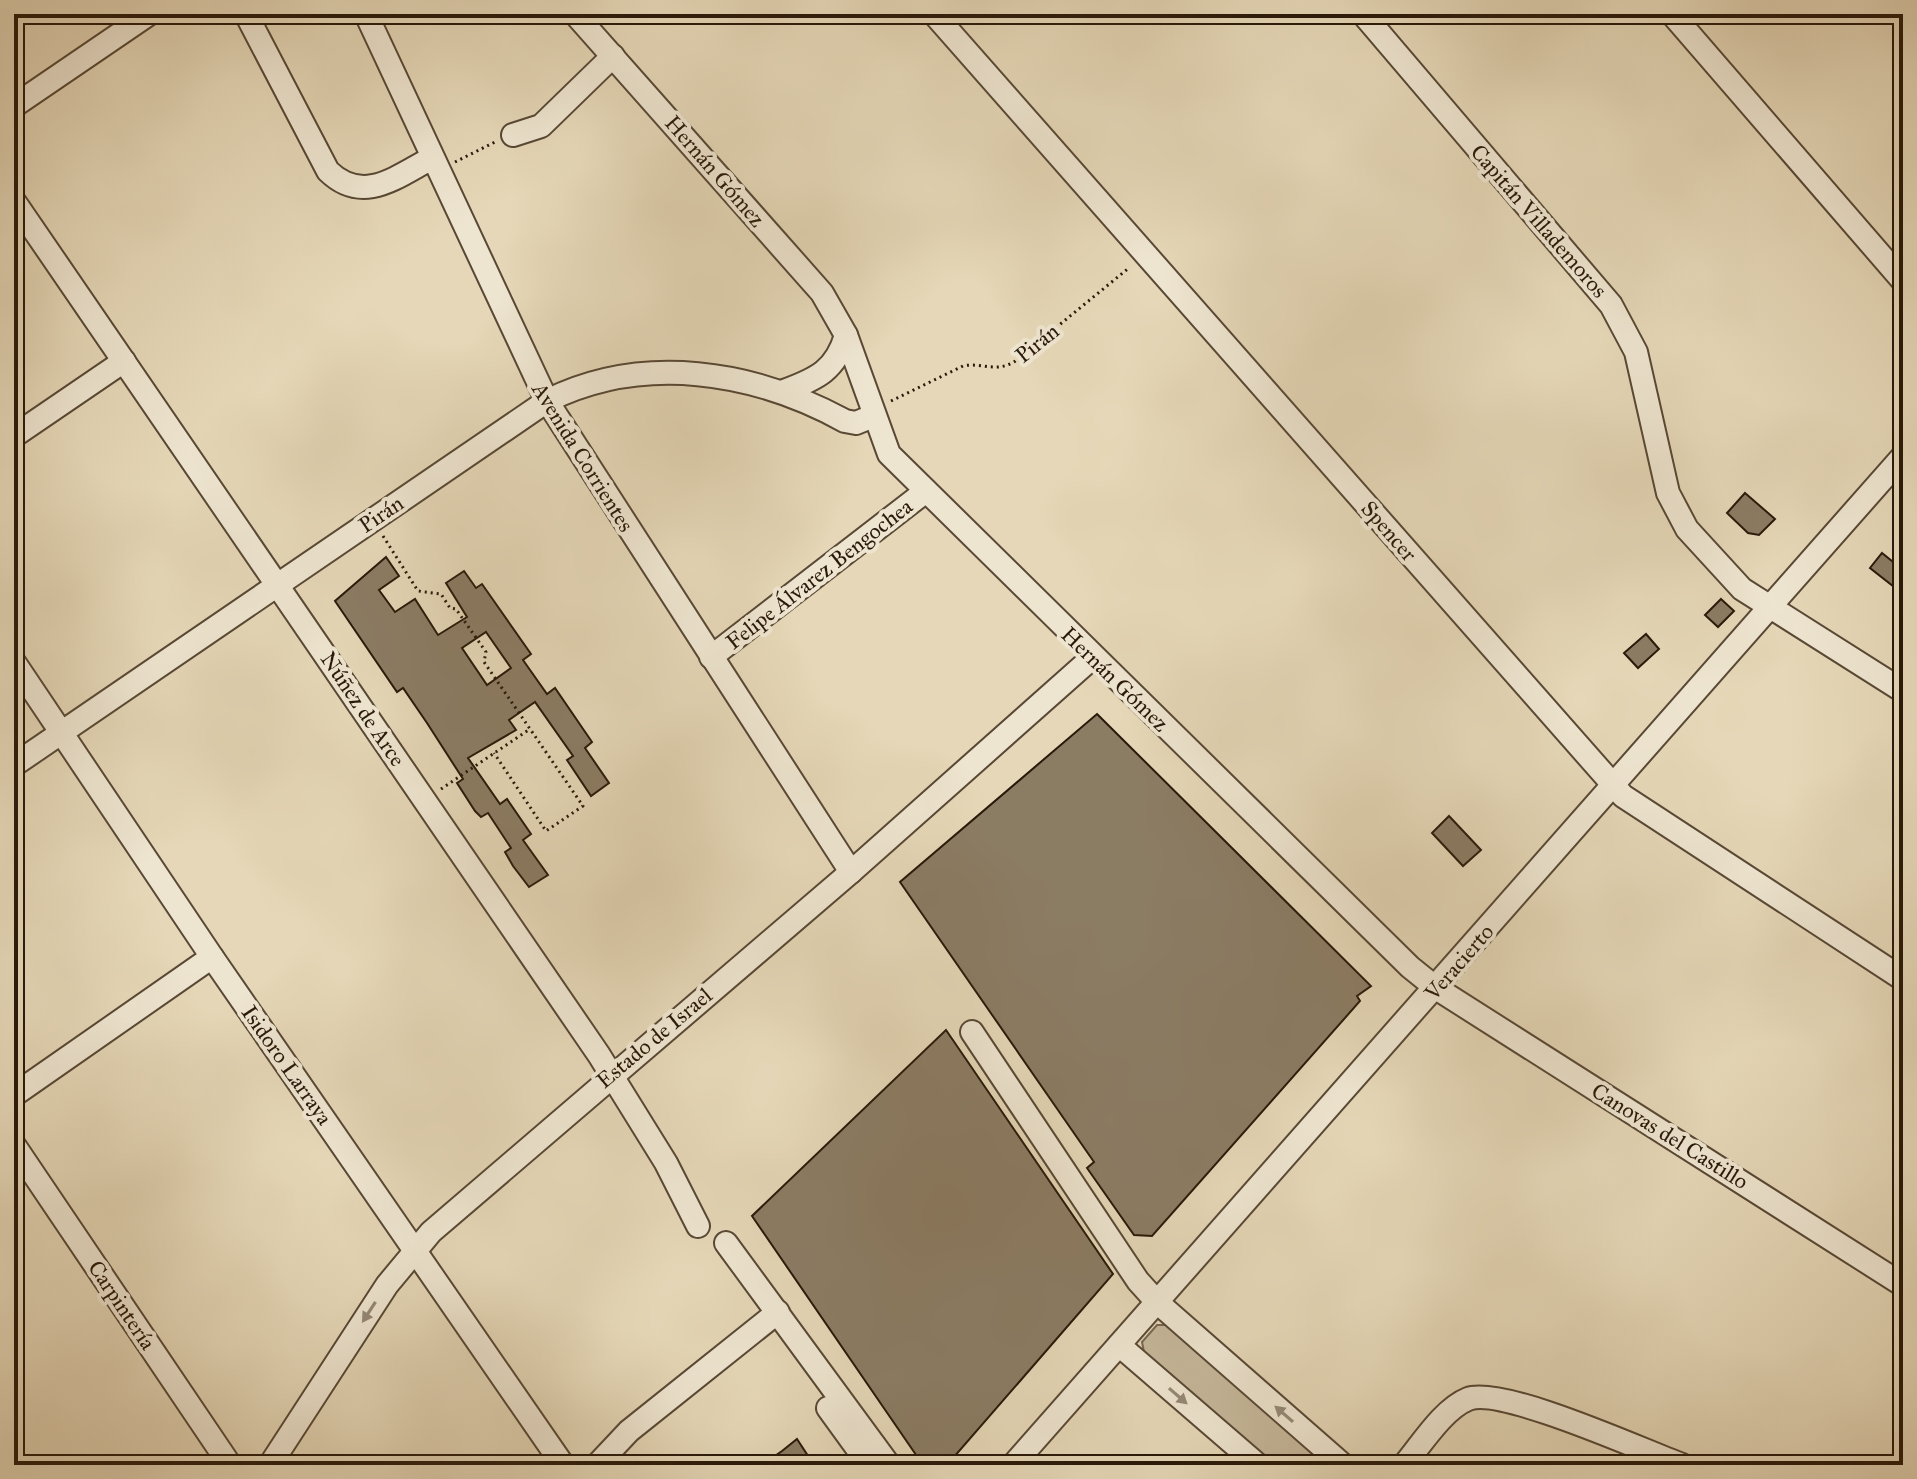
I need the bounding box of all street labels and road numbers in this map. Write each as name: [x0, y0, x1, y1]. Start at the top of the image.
street label: Hernán Gómez: [659, 110, 771, 232]
street label: Capitán Villademoros: [1465, 139, 1613, 303]
street label: Pirán: [1010, 317, 1064, 369]
street label: Avenida Corrientes: [526, 377, 640, 537]
street label: Pirán: [354, 489, 409, 539]
street label: Felipe Álvarez Bengochea: [720, 492, 918, 655]
street label: Spencer: [1355, 495, 1423, 567]
street label: Hernán Gómez: [1056, 621, 1174, 737]
street label: Núñez de Arce: [315, 647, 411, 771]
street label: Veracierto: [1418, 918, 1499, 1006]
street label: Estado de Israel: [591, 982, 717, 1094]
street label: Isidoro Larraya: [236, 1000, 339, 1131]
street label: Canovas del Castillo: [1587, 1077, 1753, 1195]
street label: Carpintería: [82, 1255, 162, 1355]

